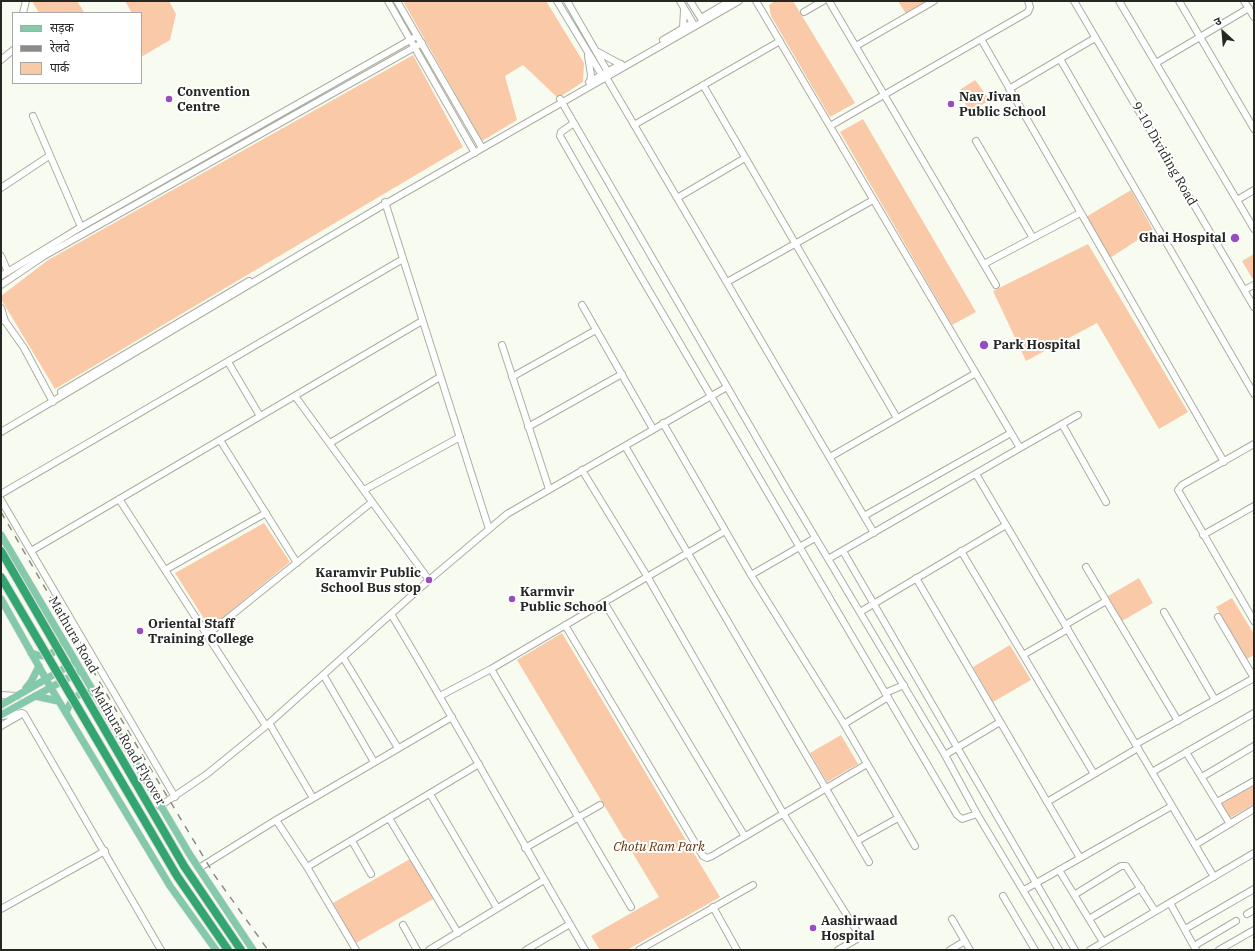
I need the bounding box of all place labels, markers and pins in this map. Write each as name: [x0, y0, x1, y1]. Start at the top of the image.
place label: Convention Centre: [177, 84, 250, 115]
place label: Nav Jivan Public School: [959, 89, 1046, 120]
marker: Convention Centre: [164, 94, 174, 104]
marker: Nav Jivan Public School: [946, 99, 956, 109]
place label: Ghai Hospital: [1139, 230, 1226, 246]
marker: Ghai Hospital: [1229, 232, 1241, 244]
place label: Park Hospital: [993, 337, 1080, 353]
marker: Park Hospital: [978, 339, 990, 351]
place label: Karamvir Public School Bus stop: [315, 565, 421, 596]
marker: Karamvir Public School Bus stop: [424, 575, 434, 585]
place label: Karmvir Public School: [520, 584, 607, 615]
marker: Karmvir Public School: [507, 594, 517, 604]
place label: Oriental Staff Training College: [148, 616, 254, 647]
marker: Oriental Staff Training College: [135, 626, 145, 636]
place label: Aashirwaad Hospital: [821, 913, 898, 944]
marker: Aashirwaad Hospital: [808, 923, 818, 933]

